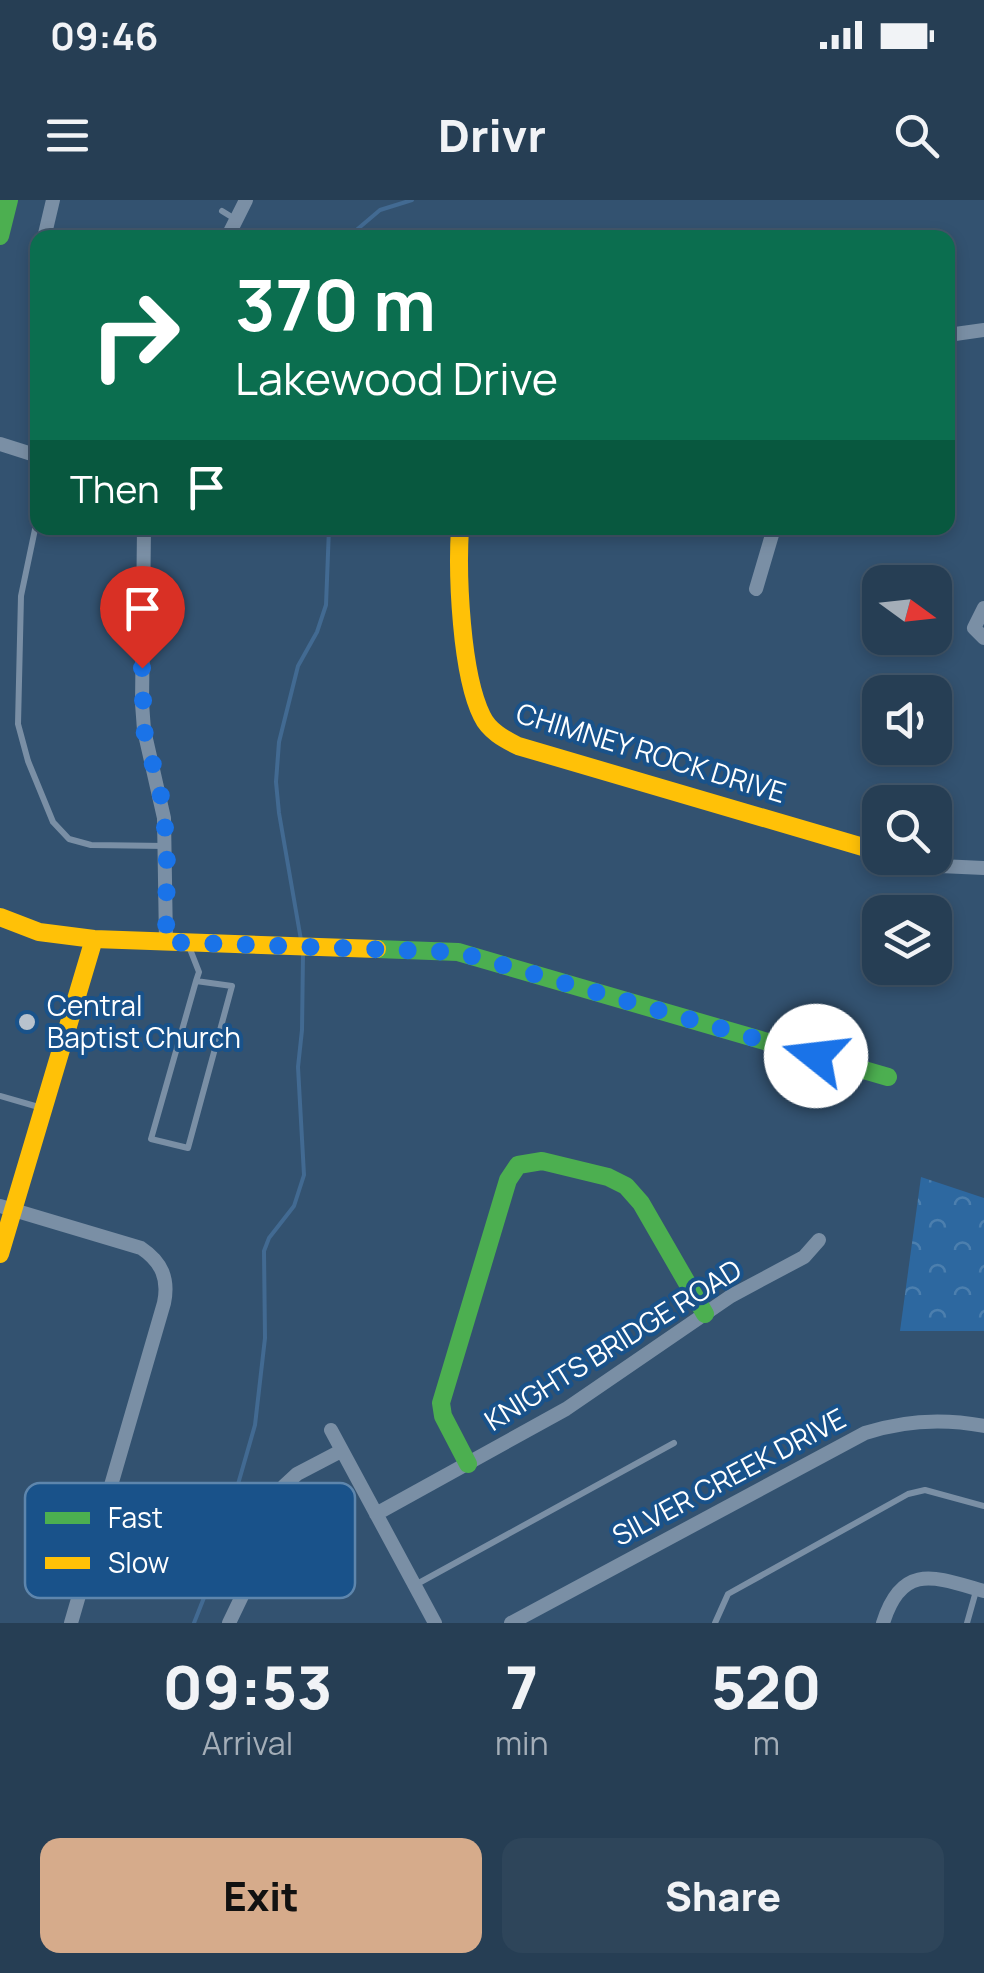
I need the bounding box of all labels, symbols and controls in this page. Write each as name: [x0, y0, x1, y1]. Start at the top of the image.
text: 09:46: [50, 9, 158, 61]
text: Drivr: [438, 104, 546, 166]
icon: menu: [40, 108, 95, 163]
icon: search: [889, 108, 944, 163]
text: 370 m: [235, 256, 436, 352]
icon: right: [70, 270, 200, 400]
text: Lakewood Drive: [235, 347, 558, 409]
icon: arrive: [179, 460, 234, 515]
text: Then: [70, 462, 159, 514]
north arrow: [862, 565, 952, 655]
map controls: [862, 565, 952, 985]
pin: [100, 566, 185, 669]
icon: arrive: [115, 581, 170, 636]
button: sound: [862, 675, 952, 765]
street label: CHIMNEY ROCK DRIVE: [512, 693, 791, 811]
button: search: [862, 785, 952, 875]
button: layers: [862, 895, 952, 985]
place label: Central Baptist Church: [47, 986, 241, 1056]
position arrow: [764, 1004, 868, 1108]
marker: Central Baptist Church: [16, 1011, 38, 1033]
street label: KNIGHTS BRIDGE ROAD: [477, 1250, 748, 1439]
street label: SILVER CREEK DRIVE: [605, 1399, 852, 1554]
legend: [25, 1483, 355, 1598]
text: Fast: [108, 1498, 163, 1536]
text: Slow: [108, 1543, 169, 1581]
text: 09:53: [162, 1645, 332, 1727]
text: 7: [505, 1645, 538, 1727]
text: 520: [711, 1645, 822, 1727]
text: Arrival: [202, 1721, 293, 1765]
text: min: [495, 1721, 549, 1765]
text: m: [753, 1721, 780, 1765]
button: Exit: [40, 1838, 482, 1953]
button: Share: [502, 1838, 944, 1953]

